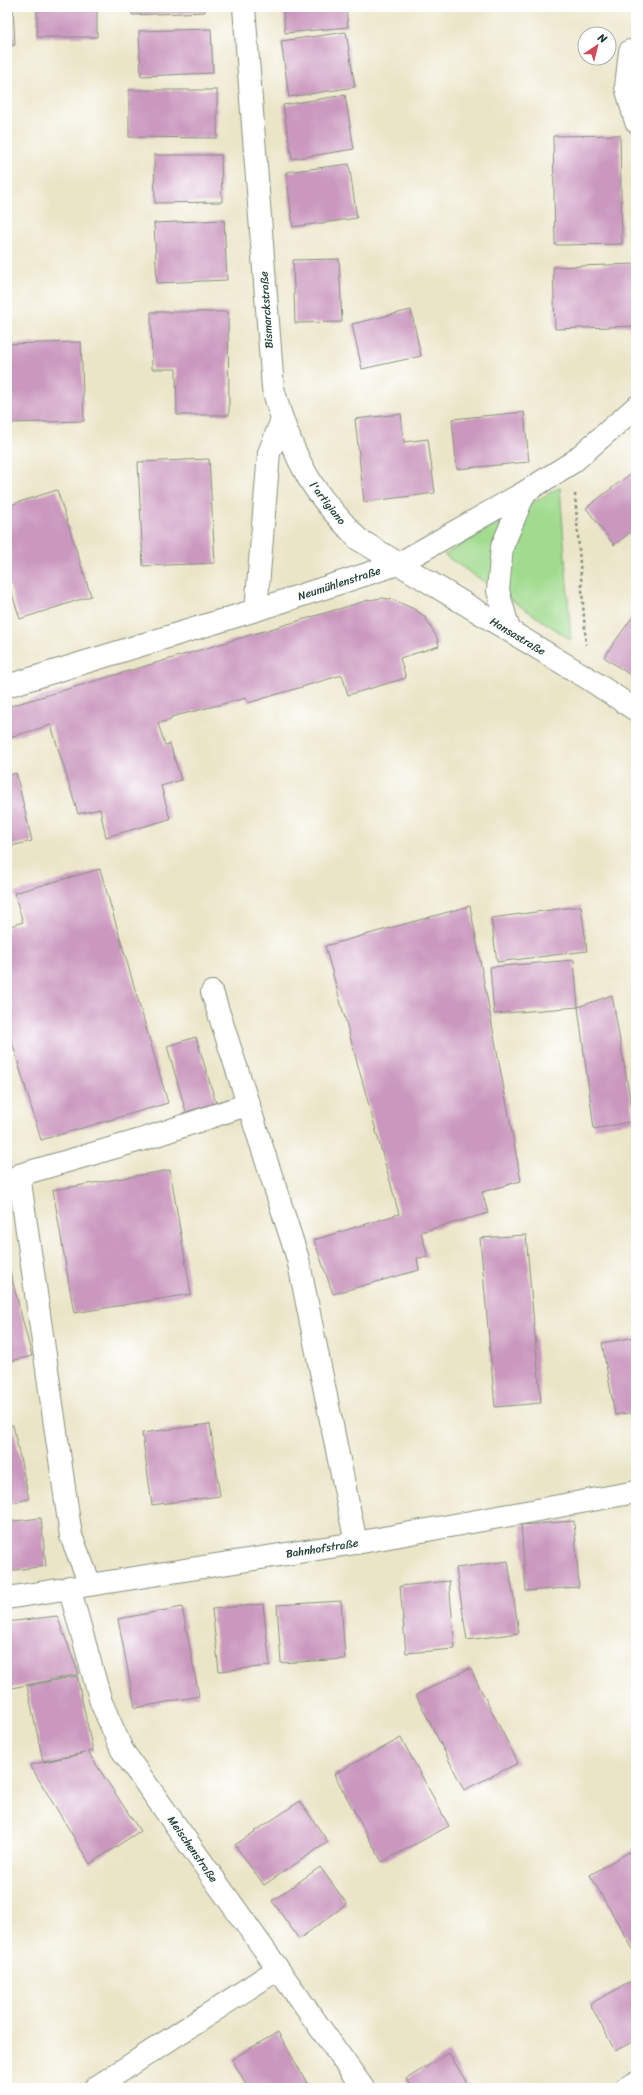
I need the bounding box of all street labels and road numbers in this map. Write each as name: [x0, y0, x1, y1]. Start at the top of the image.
street label: Bismarckstraße: [254, 270, 279, 349]
street label: l'artigiano: [305, 478, 351, 529]
street label: Neumühlenstraße: [295, 561, 384, 606]
street label: Hansastraße: [486, 612, 550, 661]
street label: Bahnhofstraße: [284, 1533, 360, 1564]
street label: Meischenstraße: [162, 1812, 223, 1887]

